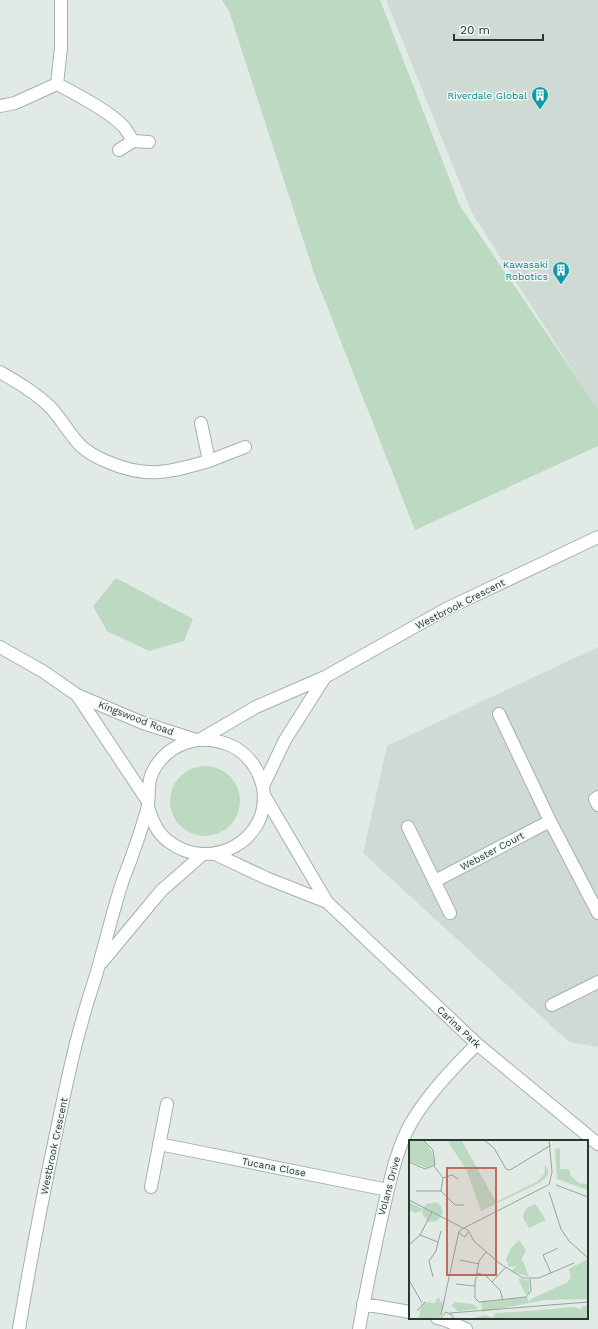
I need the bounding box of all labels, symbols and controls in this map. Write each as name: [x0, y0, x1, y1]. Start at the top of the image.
scale bar: [454, 16, 543, 42]
text: 20 m: [460, 23, 490, 37]
building icon: Riverdale Global: [530, 85, 550, 110]
place label: Riverdale Global: [447, 90, 527, 101]
place label: Kawasaki Robotics: [503, 259, 548, 282]
building icon: Kawasaki Robotics: [551, 260, 571, 285]
street label: Westbrook Crescent: [413, 576, 507, 631]
street label: Kingswood Road: [97, 699, 175, 737]
street label: Webster Court: [458, 829, 527, 872]
street label: Carina Park: [435, 1004, 483, 1050]
street label: Westbrook Crescent: [38, 1096, 70, 1196]
inset map: [409, 1140, 588, 1319]
street label: Tucana Close: [241, 1155, 307, 1179]
street label: Volans Drive: [376, 1155, 402, 1217]

